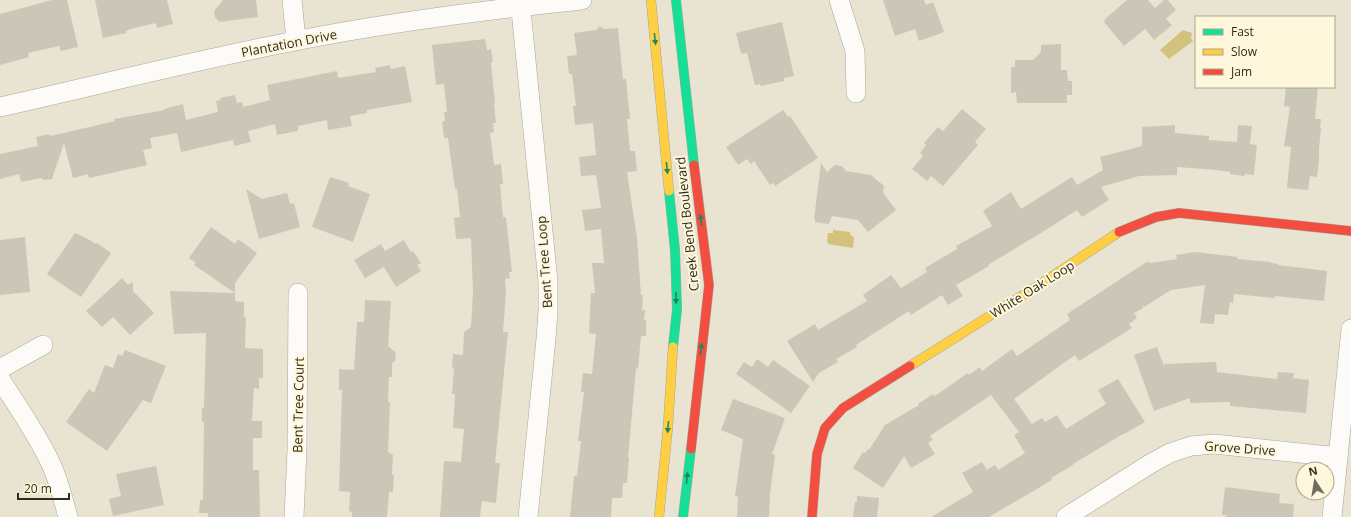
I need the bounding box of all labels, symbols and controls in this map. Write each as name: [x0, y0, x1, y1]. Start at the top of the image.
legend: [1195, 16, 1335, 88]
text: Fast: [1231, 23, 1254, 40]
street label: Plantation Drive: [240, 25, 338, 61]
one-way arrow: [651, 33, 658, 45]
text: Slow: [1231, 43, 1258, 60]
text: Jam: [1230, 63, 1252, 80]
street label: Creek Bend Boulevard: [671, 156, 703, 292]
one-way arrow: [664, 162, 671, 174]
one-way arrow: [698, 214, 704, 226]
street label: Bent Tree Loop: [532, 215, 556, 309]
street label: White Oak Loop: [986, 256, 1078, 322]
one-way arrow: [673, 292, 680, 304]
one-way arrow: [698, 343, 705, 355]
street label: Bent Tree Court: [288, 356, 308, 453]
one-way arrow: [664, 421, 671, 433]
street label: Grove Drive: [1204, 437, 1276, 459]
north arrow: [1295, 461, 1335, 501]
text: N: [1307, 462, 1319, 479]
one-way arrow: [684, 472, 690, 484]
scale bar: [18, 475, 69, 501]
text: 20 m: [24, 480, 52, 497]

